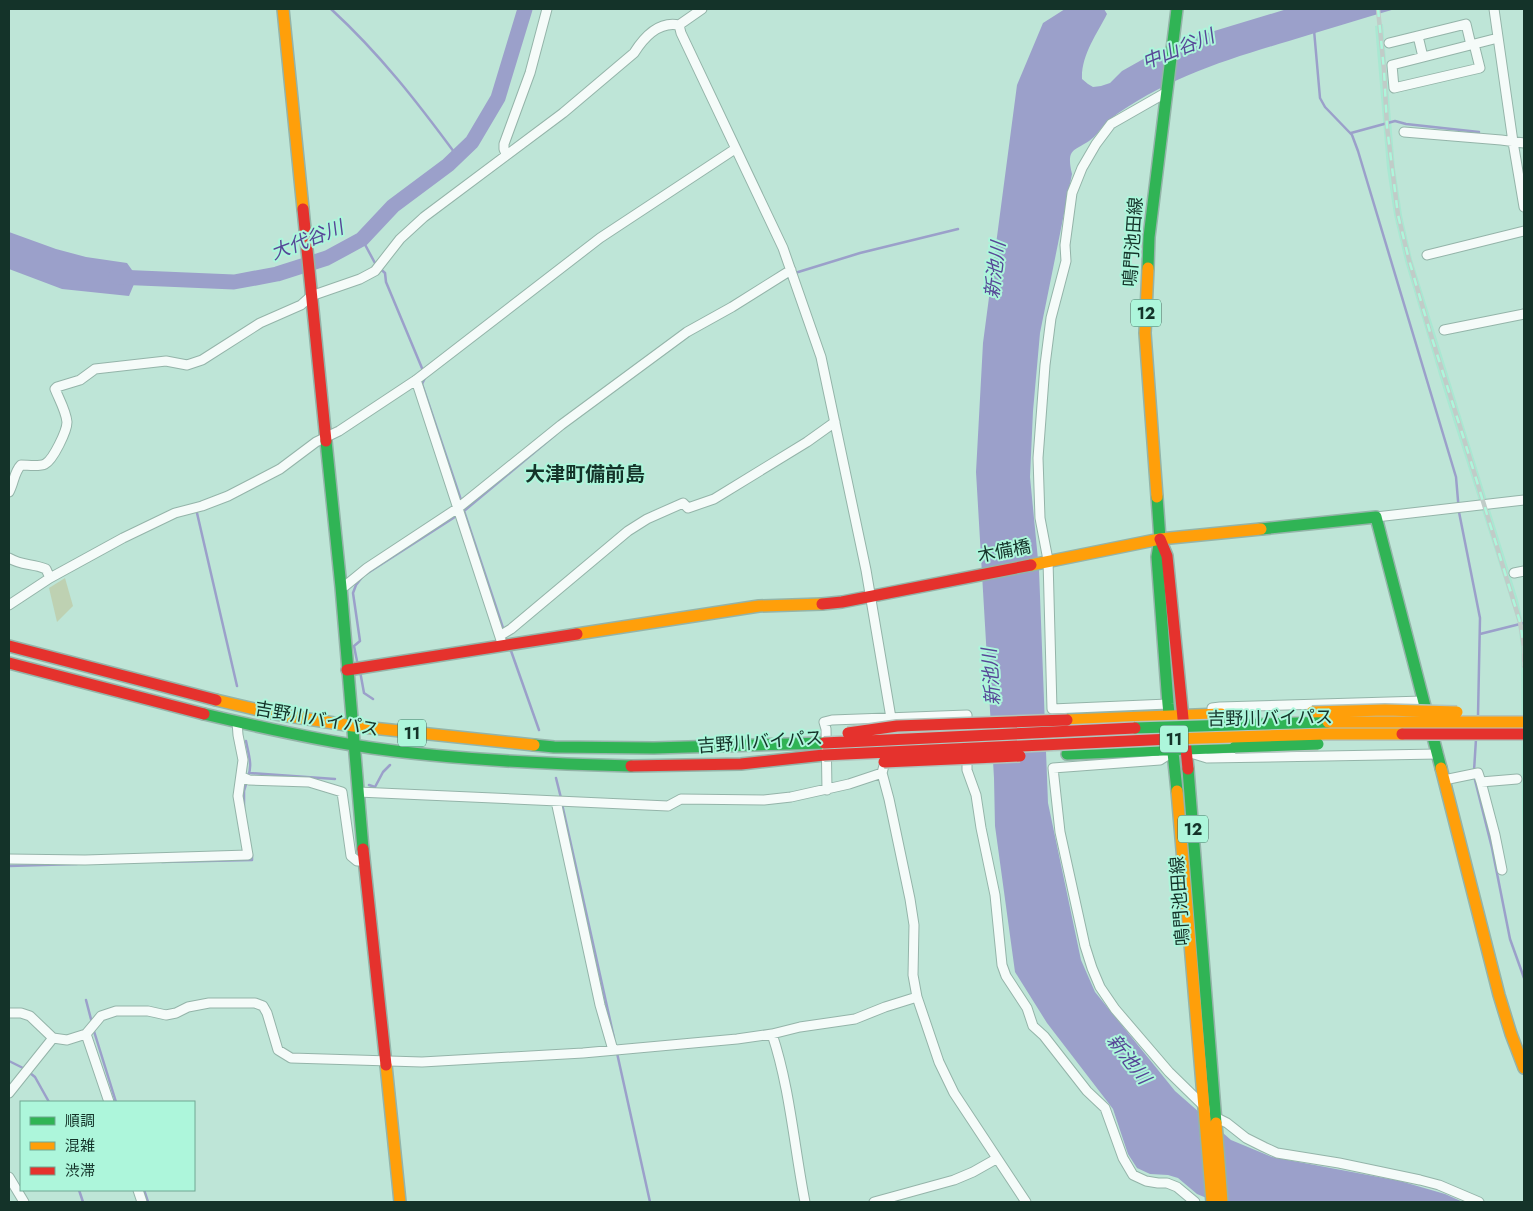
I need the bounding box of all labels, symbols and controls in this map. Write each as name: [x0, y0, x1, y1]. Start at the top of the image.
water label: 中山谷川: [1138, 22, 1220, 76]
street label: 鳴門池田線: [1117, 196, 1149, 288]
water label: 大代谷川: [267, 213, 349, 266]
water label: 新池川: [978, 238, 1012, 300]
road number: 12: [1131, 300, 1161, 326]
district label: 大津町備前島: [525, 460, 645, 489]
street label: 木備橋: [975, 533, 1033, 569]
water label: 新池川: [975, 646, 1006, 706]
street label: 吉野川バイパス: [253, 695, 381, 743]
street label: 吉野川バイパス: [1207, 704, 1333, 732]
road number: 11: [398, 720, 426, 746]
street label: 吉野川バイパス: [696, 725, 824, 759]
road number: 11: [1160, 726, 1188, 752]
road number: 12: [1178, 816, 1208, 842]
street label: 鳴門池田線: [1164, 855, 1196, 947]
water label: 新池川: [1101, 1028, 1158, 1091]
legend: [20, 1101, 195, 1191]
text: 順調: [65, 1110, 95, 1132]
text: 混雑: [65, 1135, 95, 1157]
text: 渋滞: [65, 1160, 95, 1182]

